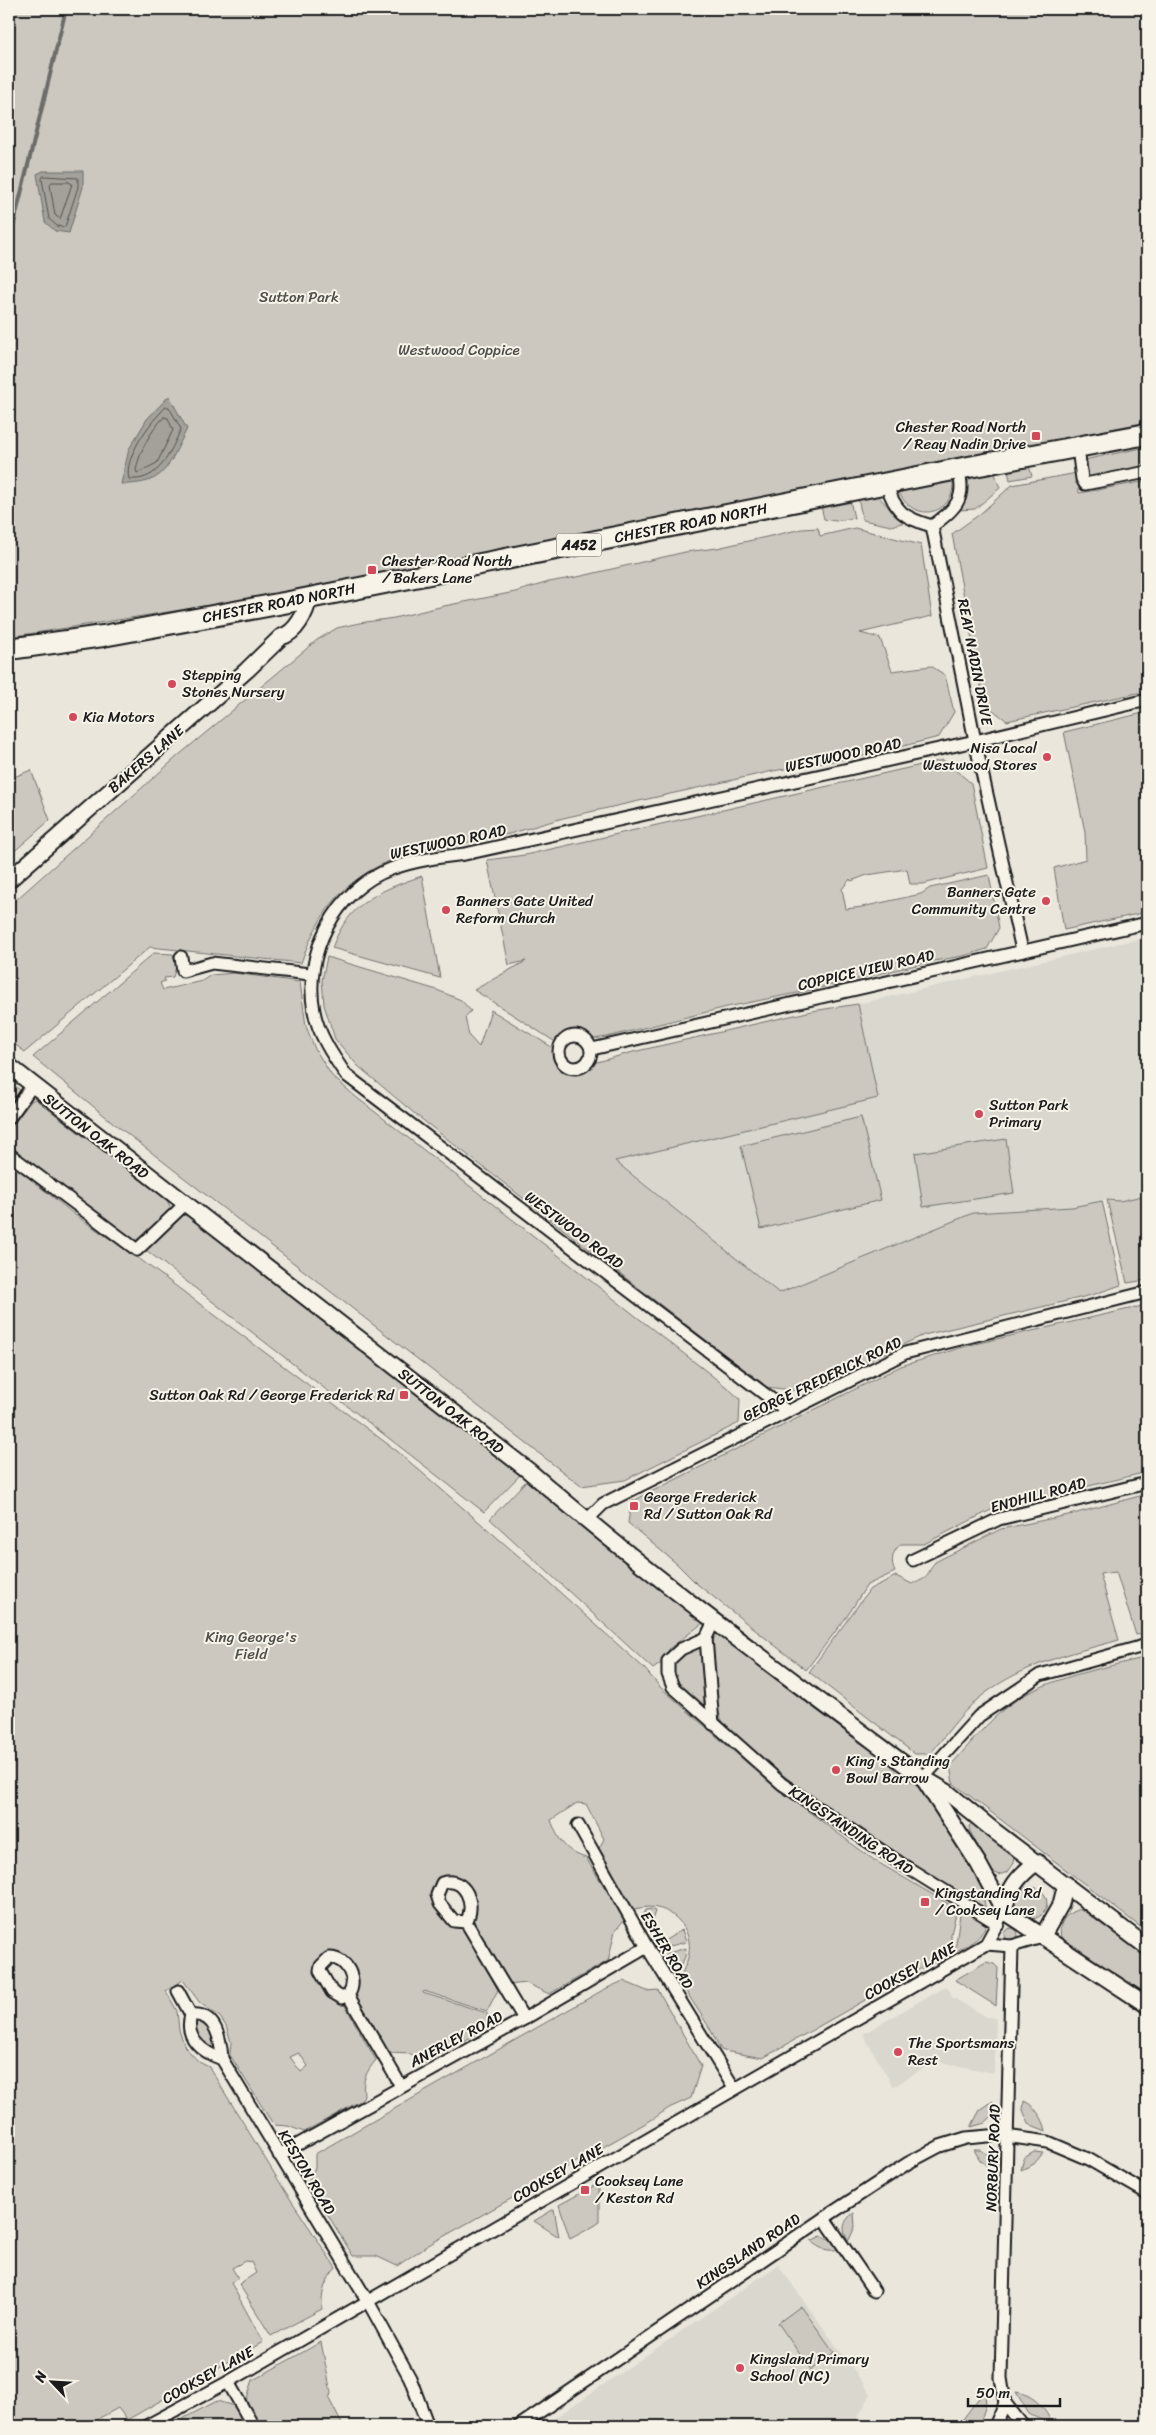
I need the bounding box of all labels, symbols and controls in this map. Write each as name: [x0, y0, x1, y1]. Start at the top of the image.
park label: Sutton Park: [259, 284, 339, 310]
park label: Westwood Coppice: [398, 337, 520, 363]
place label: Chester Road North / Reay Nadin Drive: [896, 414, 1026, 457]
marker: Chester Road North / Reay Nadin Drive: [1030, 430, 1042, 442]
street label: CHESTER ROAD NORTH: [612, 495, 770, 551]
road number: A452: [556, 534, 602, 556]
place label: Chester Road North / Bakers Lane: [382, 548, 512, 591]
marker: Chester Road North / Bakers Lane: [366, 564, 378, 576]
street label: CHESTER ROAD NORTH: [200, 575, 358, 631]
street label: REAY NADIN DRIVE: [950, 596, 1000, 729]
place label: Stepping Stones Nursery: [182, 662, 285, 705]
marker: Stepping Stones Nursery: [166, 678, 178, 690]
place label: Kia Motors: [83, 704, 155, 730]
marker: Kia Motors: [67, 711, 79, 723]
street label: BAKERS LANE: [102, 717, 191, 800]
street label: WESTWOOD ROAD: [783, 730, 903, 780]
place label: Nisa Local Westwood Stores: [923, 735, 1038, 778]
marker: Nisa Local Westwood Stores: [1041, 751, 1053, 763]
street label: WESTWOOD ROAD: [388, 817, 508, 867]
place label: Banners Gate Community Centre: [912, 879, 1036, 922]
place label: Banners Gate United Reform Church: [456, 888, 594, 931]
marker: Banners Gate Community Centre: [1040, 895, 1052, 907]
marker: Banners Gate United Reform Church: [440, 904, 452, 916]
street label: COPPICE VIEW ROAD: [795, 942, 937, 998]
street label: SUTTON OAK ROAD: [37, 1086, 155, 1186]
place label: Sutton Park Primary: [989, 1092, 1069, 1135]
marker: Sutton Park Primary: [973, 1108, 985, 1120]
street label: WESTWOOD ROAD: [519, 1184, 629, 1276]
street label: GEORGE FREDERICK ROAD: [738, 1329, 906, 1429]
street label: SUTTON OAK ROAD: [392, 1361, 510, 1461]
place label: Sutton Oak Rd / George Frederick Rd: [149, 1382, 395, 1408]
marker: Sutton Oak Rd / George Frederick Rd: [398, 1389, 410, 1401]
street label: ENDHILL ROAD: [987, 1470, 1089, 1520]
place label: George Frederick Rd / Sutton Oak Rd: [644, 1484, 773, 1527]
marker: George Frederick Rd / Sutton Oak Rd: [628, 1500, 640, 1512]
park label: King George's Field: [205, 1624, 297, 1667]
place label: King's Standing Bowl Barrow: [846, 1748, 950, 1791]
marker: King's Standing Bowl Barrow: [830, 1764, 842, 1776]
street label: KINGSTANDING ROAD: [783, 1778, 919, 1882]
place label: Kingstanding Rd / Cooksey Lane: [935, 1880, 1042, 1923]
marker: Kingstanding Rd / Cooksey Lane: [919, 1896, 931, 1908]
street label: ESHER ROAD: [633, 1906, 701, 1994]
street label: COOKSEY LANE: [859, 1934, 962, 2007]
street label: ANERLEY ROAD: [404, 2003, 507, 2075]
place label: The Sportsmans Rest: [908, 2030, 1015, 2073]
marker: The Sportsmans Rest: [892, 2046, 904, 2058]
street label: NORBURY ROAD: [978, 2104, 1008, 2212]
street label: KESTON ROAD: [271, 2124, 343, 2220]
street label: COOKSEY LANE: [507, 2135, 610, 2210]
place label: Cooksey Lane / Keston Rd: [595, 2168, 684, 2211]
marker: Cooksey Lane / Keston Rd: [579, 2184, 591, 2196]
street label: KINGSLAND ROAD: [690, 2206, 806, 2296]
street label: COOKSEY LANE: [157, 2338, 260, 2411]
place label: Kingsland Primary School (NC): [750, 2346, 869, 2389]
north arrow: [28, 2358, 78, 2408]
marker: Kingsland Primary School (NC): [734, 2362, 746, 2374]
text: N: [27, 2367, 54, 2387]
scale bar: [968, 2375, 1061, 2407]
text: 50 m: [976, 2380, 1011, 2406]

